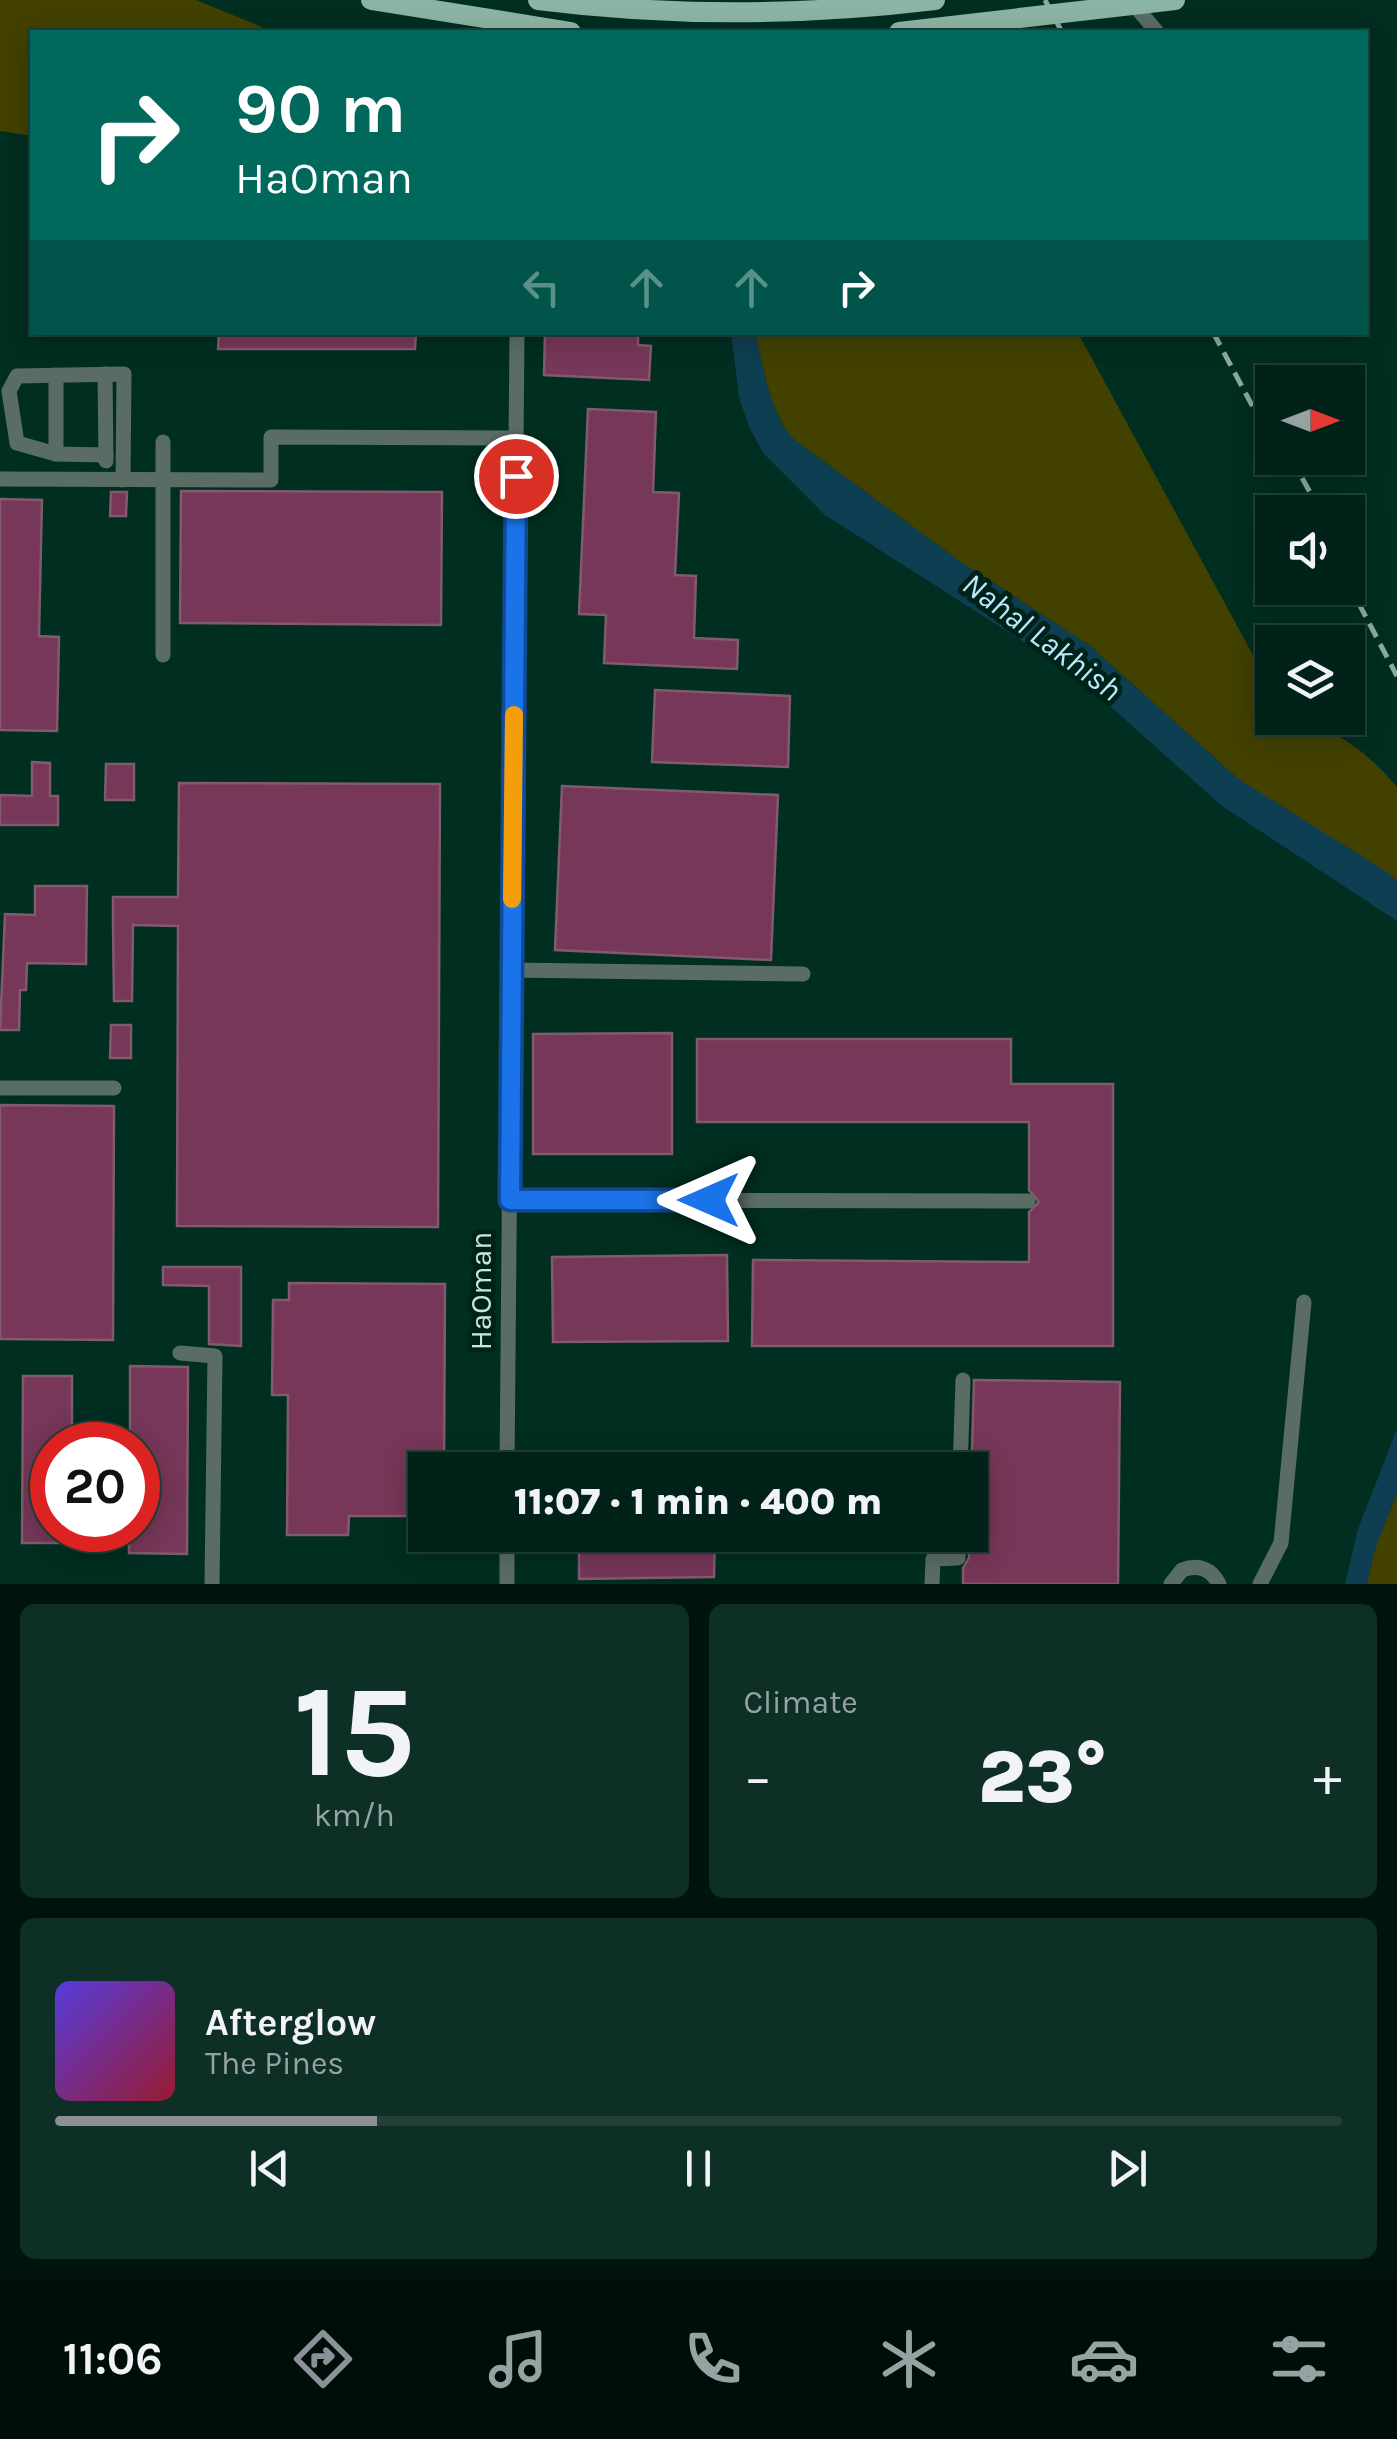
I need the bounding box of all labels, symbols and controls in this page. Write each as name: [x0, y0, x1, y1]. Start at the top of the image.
text: 90 m: [235, 68, 406, 150]
icon: right: [70, 70, 200, 200]
text: HaOman: [235, 152, 413, 204]
icon: left: [514, 260, 569, 315]
icon: ahead: [619, 260, 674, 315]
icon: ahead: [724, 260, 779, 315]
icon: right: [829, 260, 884, 315]
north arrow: [1255, 365, 1365, 475]
map controls: [1255, 365, 1365, 735]
pin: [474, 434, 559, 519]
icon: arrive: [489, 449, 544, 504]
button: sound: [1255, 495, 1365, 605]
water label: Nahal Lakhish: [956, 565, 1128, 709]
button: layers: [1255, 625, 1365, 735]
position arrow: [657, 1148, 761, 1252]
street label: HaOman: [463, 1232, 499, 1350]
speed limit sign: 20: [30, 1422, 160, 1552]
text: 11:07 · 1 min · 400 m: [514, 1479, 882, 1524]
text: 15: [293, 1656, 415, 1808]
text: Climate: [744, 1684, 858, 1721]
text: 23°: [978, 1733, 1107, 1821]
text: −: [744, 1745, 772, 1809]
text: +: [1313, 1745, 1342, 1809]
text: km/h: [314, 1797, 395, 1834]
text: Afterglow: [205, 2000, 376, 2045]
text: The Pines: [205, 2045, 344, 2082]
icon: previous: [242, 2141, 297, 2196]
icon: pause: [671, 2141, 726, 2196]
icon: next: [1100, 2141, 1155, 2196]
icon: directions: [288, 2324, 358, 2394]
icon: music: [483, 2324, 553, 2394]
icon: phone: [678, 2324, 748, 2394]
icon: climate: [874, 2324, 944, 2394]
icon: car: [1069, 2324, 1139, 2394]
icon: filters: [1264, 2324, 1334, 2394]
text: 11:06: [63, 2333, 163, 2385]

